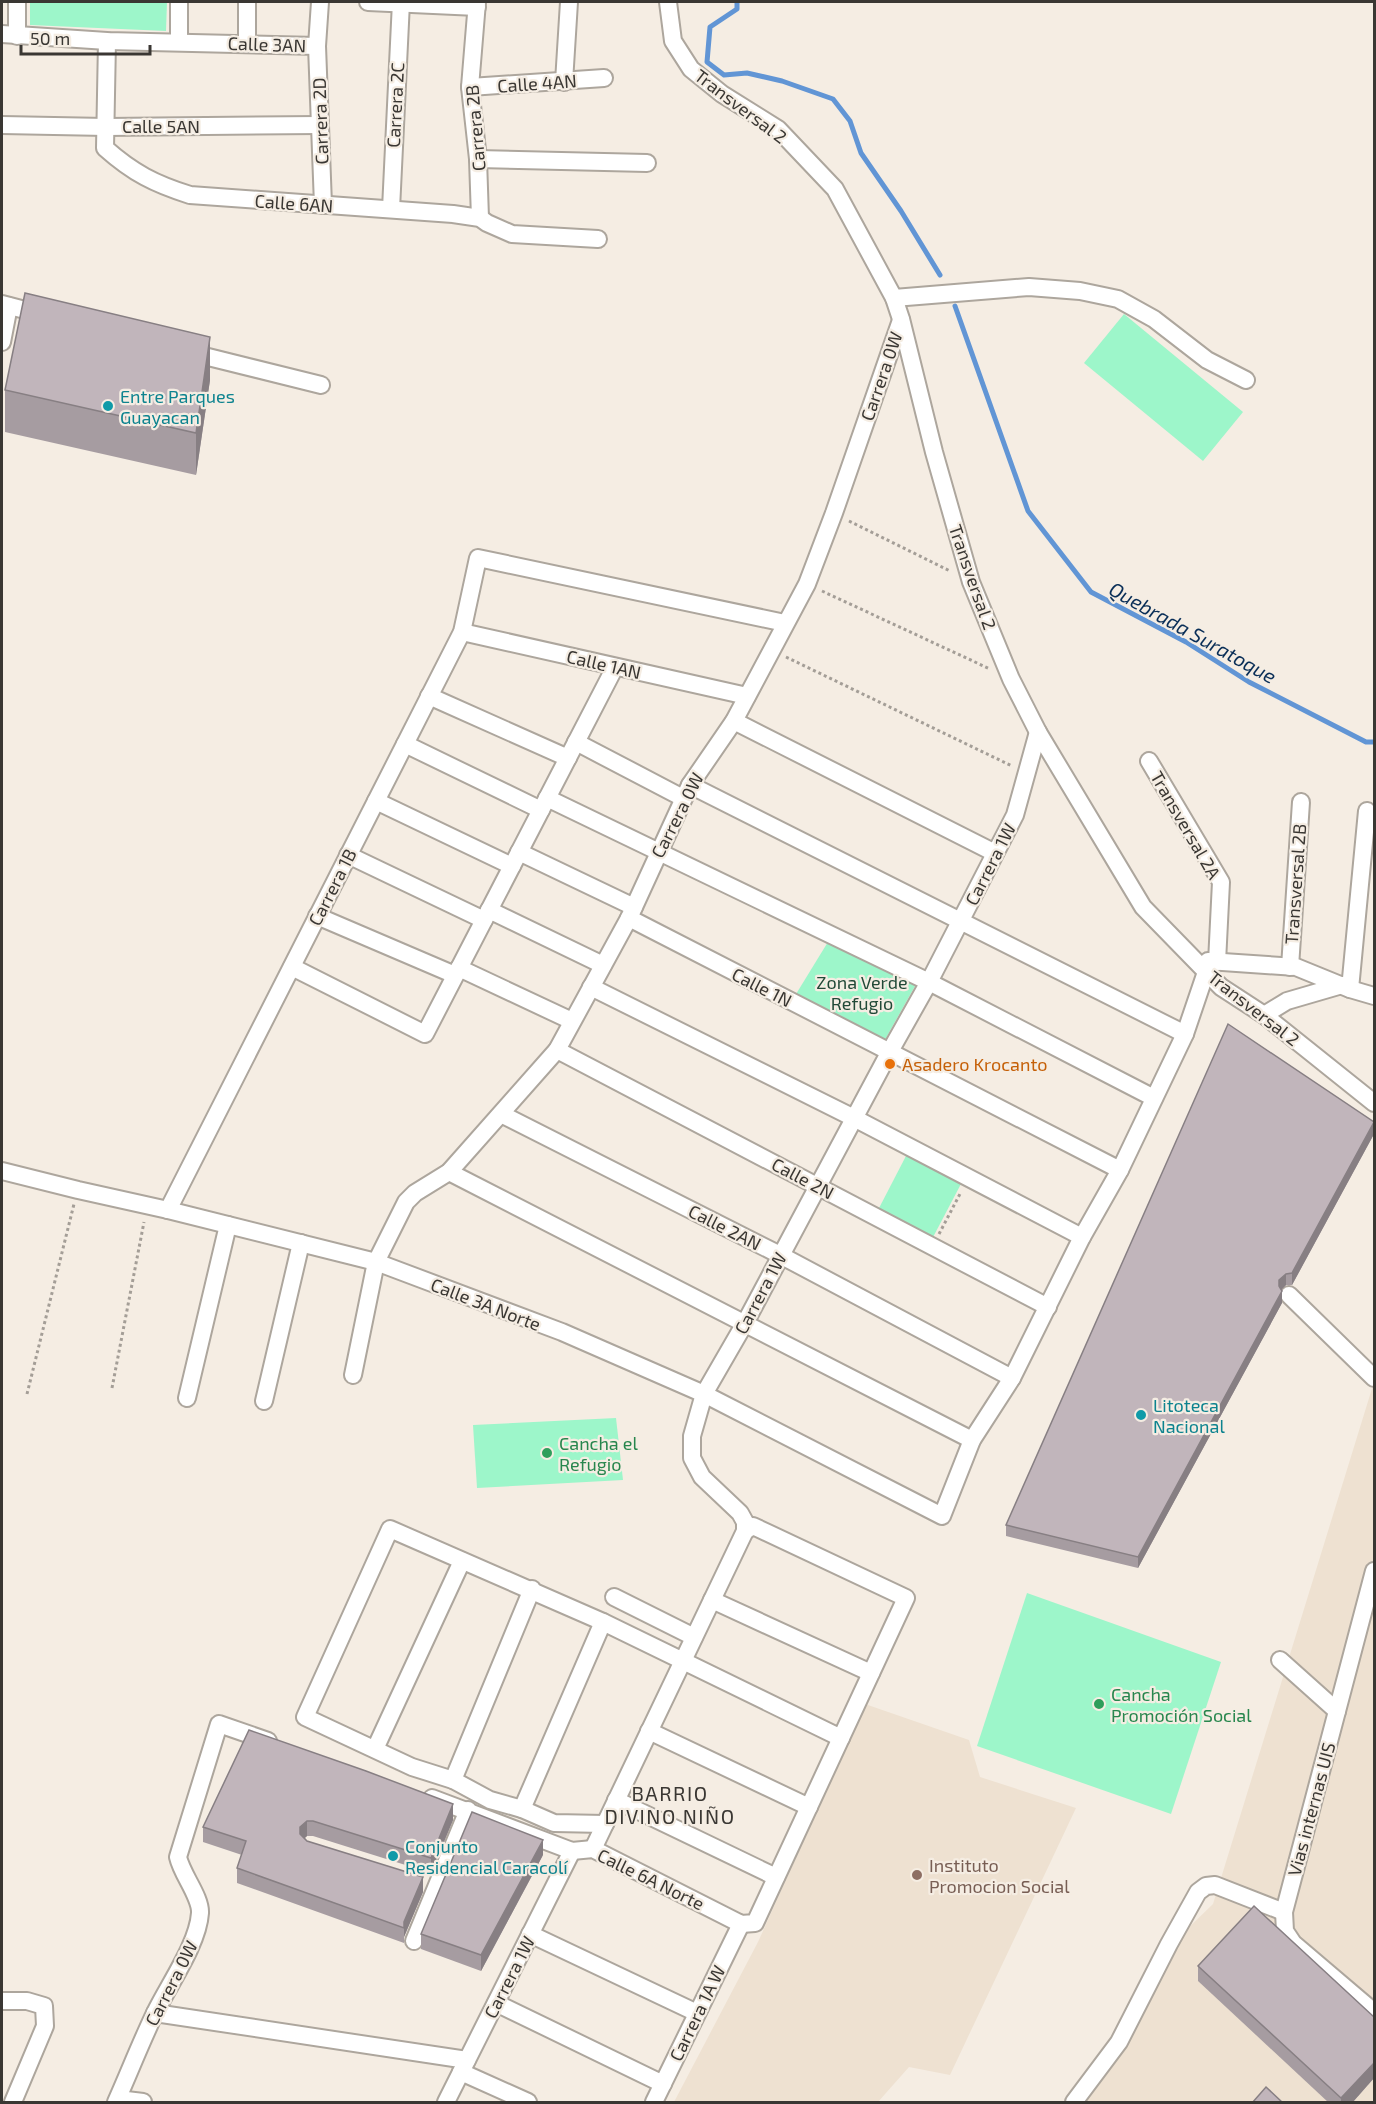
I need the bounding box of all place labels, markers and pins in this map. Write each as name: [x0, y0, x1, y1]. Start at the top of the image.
place label: Entre Parques Guayacan: [120, 385, 235, 428]
marker: Entre Parques Guayacan: [101, 399, 115, 413]
place label: Asadero Krocanto: [902, 1053, 1048, 1075]
marker: Asadero Krocanto: [883, 1057, 897, 1071]
place label: Litoteca Nacional: [1153, 1394, 1225, 1437]
marker: Litoteca Nacional: [1134, 1408, 1148, 1422]
place label: Cancha el Refugio: [559, 1432, 638, 1475]
marker: Cancha el Refugio: [540, 1446, 554, 1460]
place label: Cancha Promoción Social: [1111, 1683, 1252, 1726]
marker: Cancha Promoción Social: [1092, 1697, 1106, 1711]
place label: Conjunto Residencial Caracolí: [405, 1835, 568, 1878]
marker: Conjunto Residencial Caracolí: [386, 1849, 400, 1863]
place label: Instituto Promocion Social: [929, 1854, 1070, 1897]
marker: Instituto Promocion Social: [910, 1868, 924, 1882]

